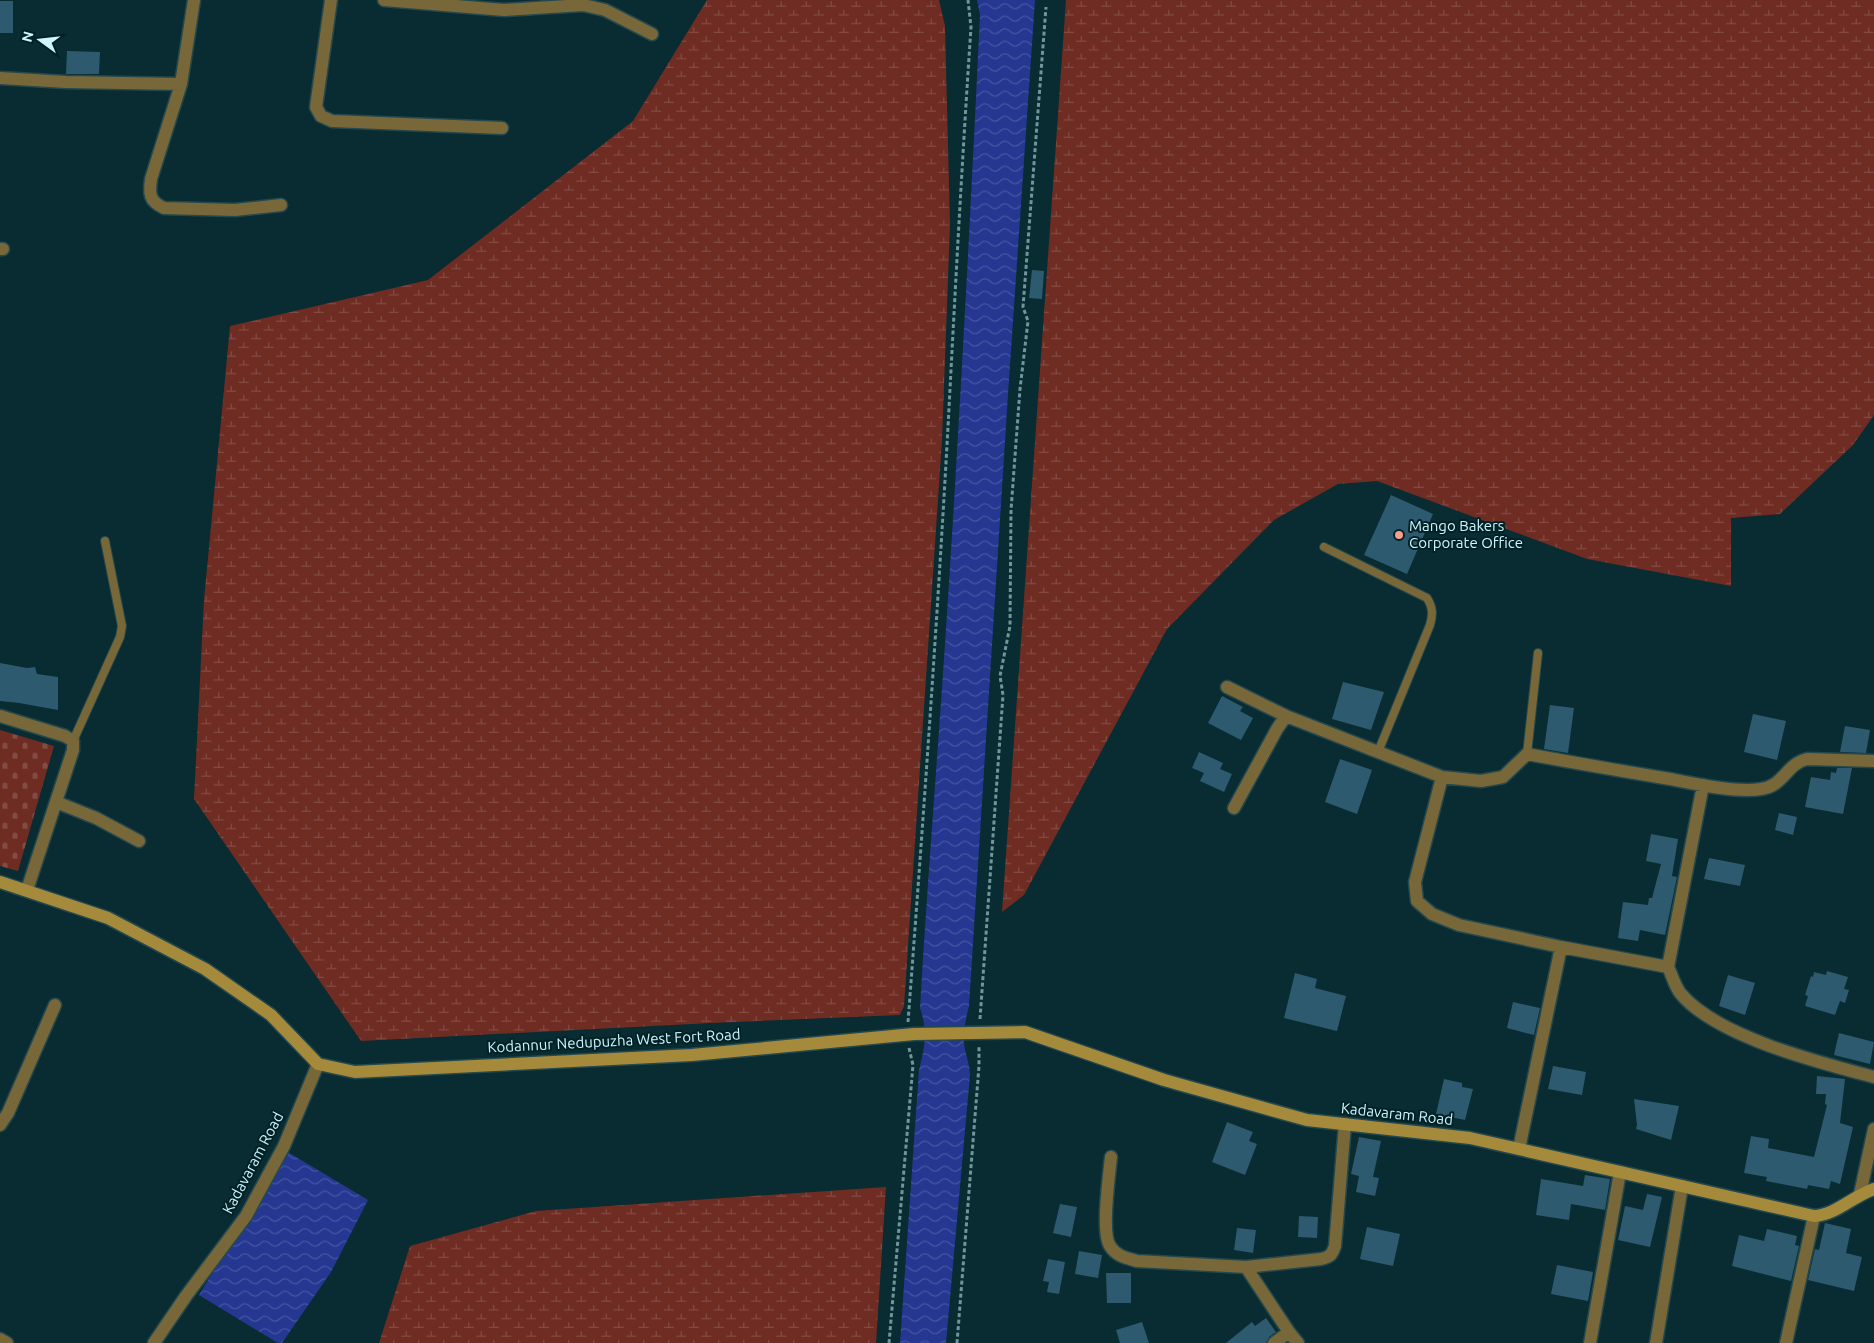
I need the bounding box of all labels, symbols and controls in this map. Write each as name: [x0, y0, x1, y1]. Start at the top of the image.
north arrow: [15, 15, 65, 65]
text: N: [18, 30, 37, 44]
place label: Mango Bakers Corporate Office: [1409, 517, 1523, 551]
marker: Mango Bakers Corporate Office: [1393, 529, 1405, 541]
street label: Kodannur Nedupuzha West Fort Road: [487, 1025, 741, 1056]
street label: Kadavaram Road: [1340, 1099, 1454, 1128]
street label: Kadavaram Road: [219, 1109, 287, 1216]

